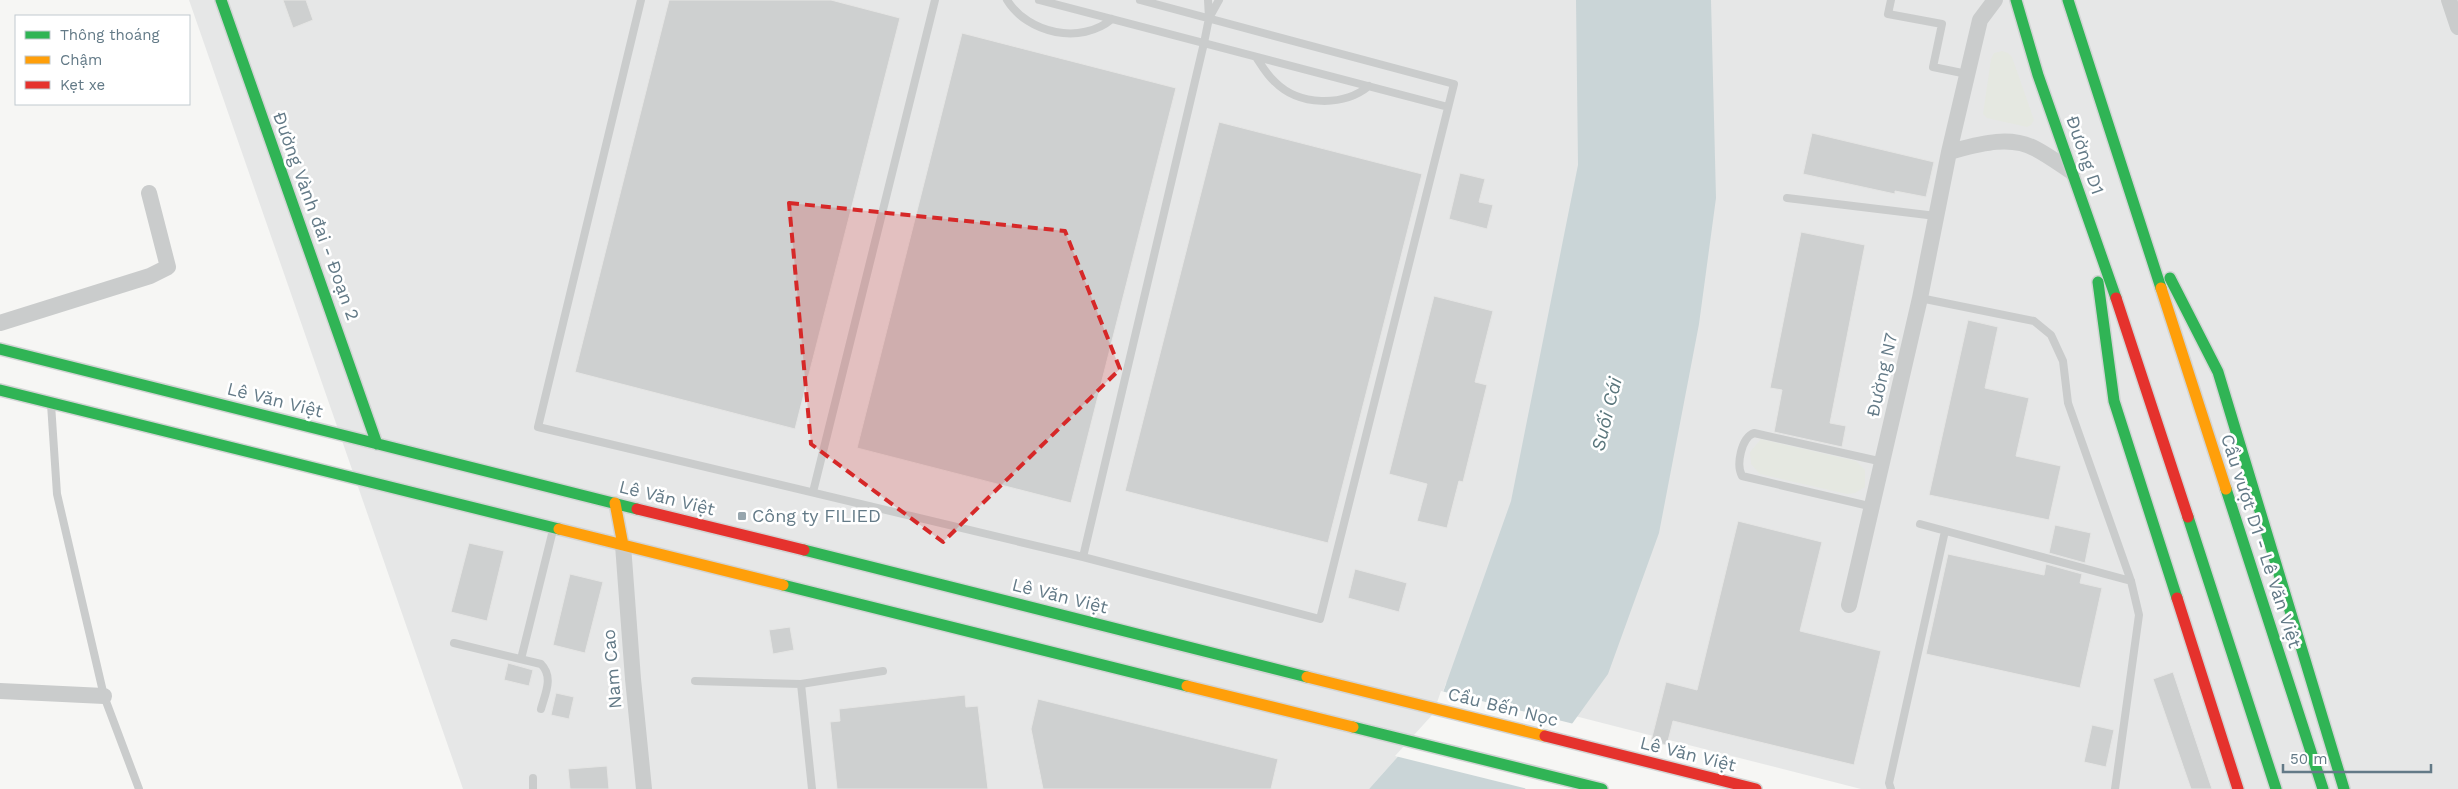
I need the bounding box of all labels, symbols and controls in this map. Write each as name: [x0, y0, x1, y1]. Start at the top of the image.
legend: [15, 15, 190, 105]
text: Thông thoáng: [60, 26, 159, 44]
text: Chậm: [60, 51, 102, 69]
text: Kẹt xe: [60, 76, 105, 94]
street label: Đường Vành đai - Đoạn 2: [269, 109, 364, 323]
street label: Đường D1: [2062, 113, 2109, 197]
street label: Đường N7: [1862, 331, 1901, 419]
water label: Suối Cái: [1586, 374, 1627, 453]
street label: Lê Văn Việt: [225, 377, 326, 422]
street label: Cầu vượt D1 - Lê Văn Việt: [2217, 431, 2306, 651]
street label: Lê Văn Việt: [617, 475, 718, 520]
place label: Công ty FILIED: [752, 505, 881, 526]
marker: Công ty FILIED: [736, 510, 748, 522]
street label: Lê Văn Việt: [1010, 573, 1111, 618]
street label: Nam Cao: [598, 628, 625, 710]
street label: Cầu Bến Nọc: [1446, 683, 1561, 730]
street label: Lê Văn Việt: [1638, 731, 1739, 776]
scale bar: [2283, 742, 2430, 774]
text: 50 m: [2290, 750, 2327, 768]

